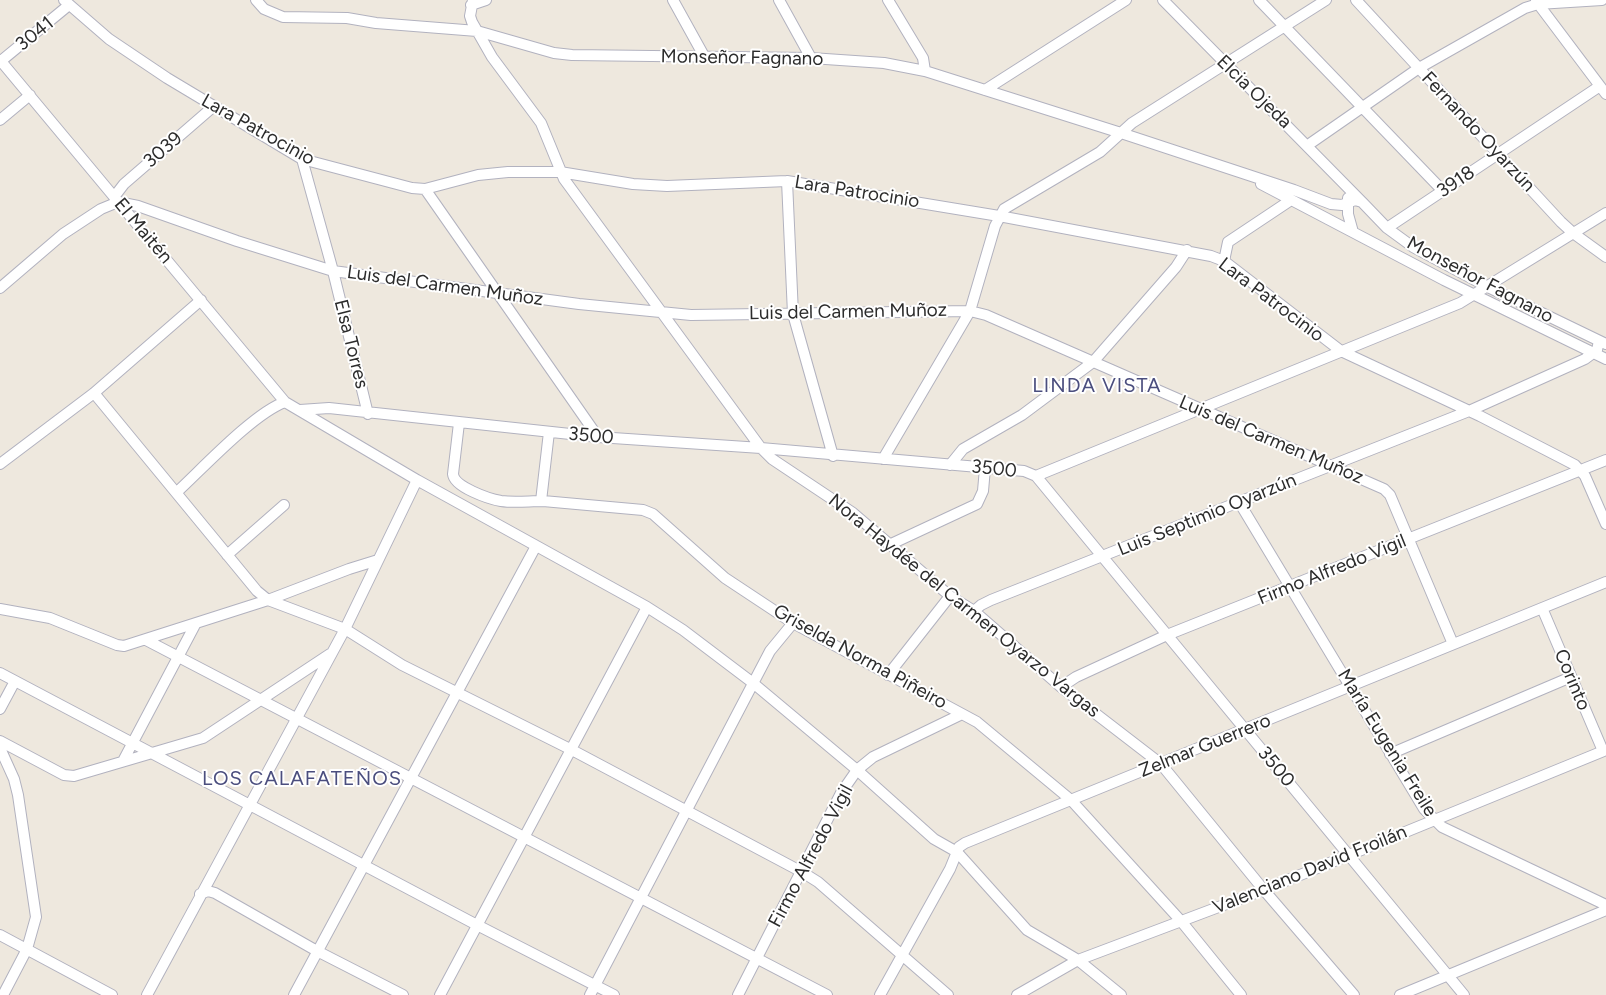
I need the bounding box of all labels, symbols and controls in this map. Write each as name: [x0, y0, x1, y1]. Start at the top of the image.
street label: 3041: [11, 12, 59, 56]
street label: Monseñor Fagnano: [661, 45, 823, 71]
street label: Elcia Ojeda: [1212, 51, 1296, 133]
street label: Fernando Oyarzún: [1416, 67, 1540, 197]
street label: Lara Patrocinio: [197, 89, 319, 171]
street label: 3039: [139, 127, 187, 173]
street label: 3918: [1433, 161, 1479, 203]
street label: Lara Patrocinio: [793, 171, 921, 213]
street label: El Maitén: [109, 194, 177, 268]
street label: Monseñor Fagnano: [1403, 232, 1557, 328]
street label: Lara Patrocinio: [1214, 253, 1328, 347]
street label: Luis del Carmen Muñoz: [345, 261, 545, 311]
street label: Elsa Torres: [329, 297, 373, 391]
street label: Luis del Carmen Muñoz: [749, 299, 947, 325]
district label: LINDA VISTA: [1031, 374, 1163, 398]
street label: Luis del Carmen Muñoz: [1175, 391, 1367, 489]
street label: 3500: [567, 423, 615, 449]
street label: 3500: [970, 455, 1018, 483]
street label: Luis Septimio Oyarzún: [1114, 469, 1300, 561]
street label: Nora Haydée del Carmen Oyarzo Vargas: [824, 489, 1104, 723]
street label: Firmo Alfredo Vigil: [1254, 530, 1410, 610]
street label: Griselda Norma Piñeiro: [769, 600, 951, 714]
street label: Corinto: [1549, 646, 1595, 714]
street label: María Eugenia Freile: [1332, 665, 1442, 821]
street label: Zelmar Guerrero: [1136, 709, 1274, 783]
street label: 3500: [1253, 742, 1299, 792]
district label: LOS CALAFATEÑOS: [200, 767, 404, 791]
street label: Firmo Alfredo Vigil: [764, 781, 858, 931]
street label: Valenciano David Froilán: [1210, 821, 1410, 919]

